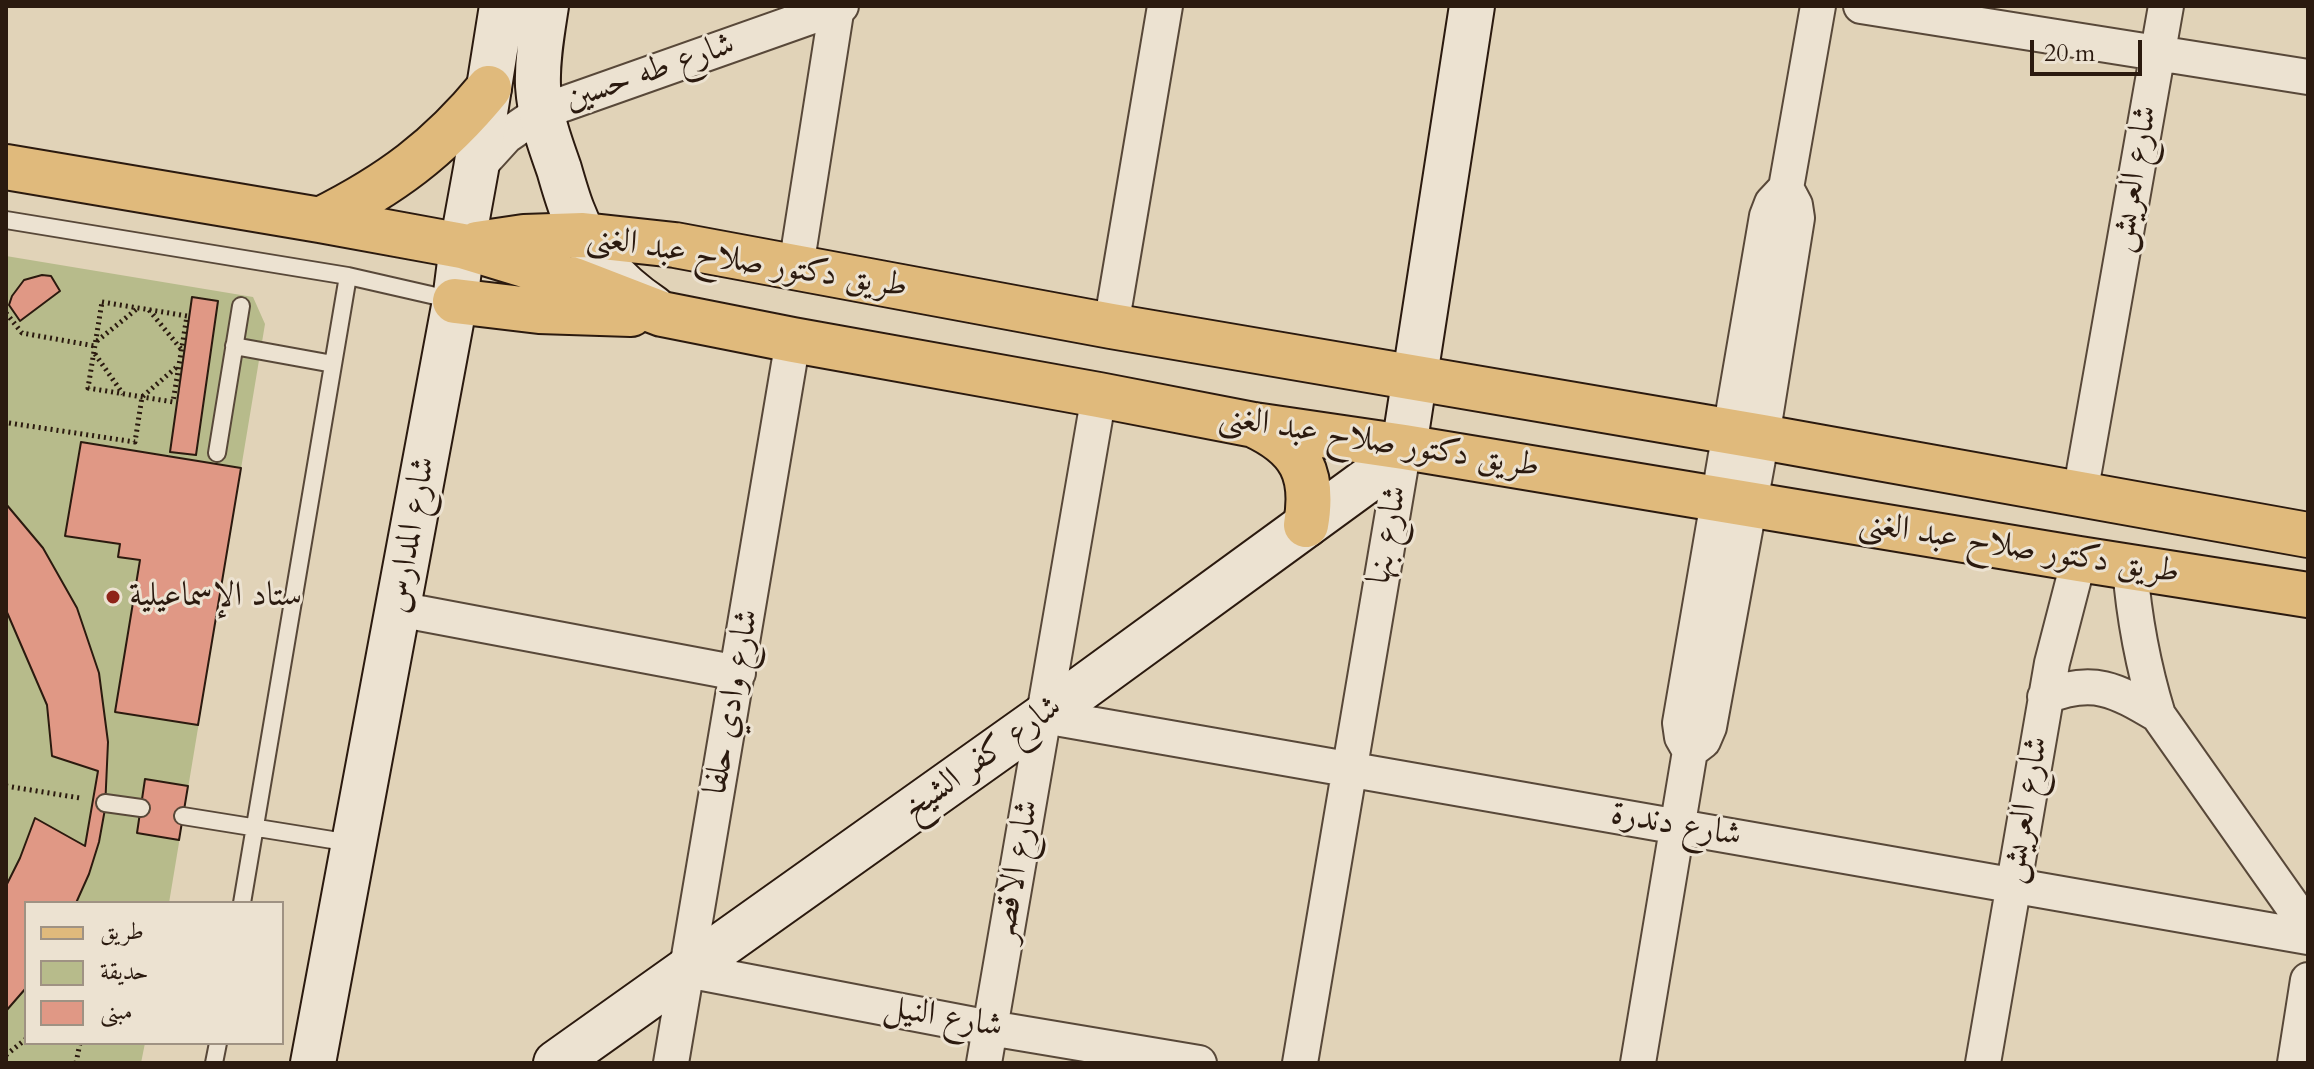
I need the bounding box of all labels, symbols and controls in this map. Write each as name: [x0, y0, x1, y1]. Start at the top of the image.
scale bar: [2034, 24, 2146, 74]
street label: شارع طه حسين: [560, 25, 740, 121]
text: 20 m: [2044, 37, 2095, 70]
street label: شارع العريش: [2102, 102, 2168, 256]
street label: طريق دكتور صلاح عبد الغنى: [584, 217, 910, 309]
street label: طريق دكتور صلاح عبد الغنى: [1216, 397, 1542, 489]
street label: شارع المدارس: [378, 454, 446, 616]
street label: شارع بنها: [1360, 482, 1418, 588]
street label: طريق دكتور صلاح عبد الغنى: [1856, 503, 2182, 595]
place label: ستاد الإسماعيلية: [129, 577, 302, 617]
marker: ستاد الإسماعيلية: [104, 588, 122, 606]
street label: شارع وادي حلفا: [697, 606, 769, 798]
street label: شارع كفر الشيخ: [895, 688, 1071, 830]
street label: شارع العريش: [1993, 733, 2059, 887]
street label: شارع دندرة: [1608, 794, 1744, 858]
street label: شارع الاقصر: [984, 797, 1050, 945]
legend: [24, 901, 284, 1045]
text: طريق: [100, 915, 144, 948]
text: حديقة: [100, 955, 149, 988]
street label: شارع النيل: [880, 987, 1006, 1049]
text: مبنى: [100, 995, 133, 1028]

